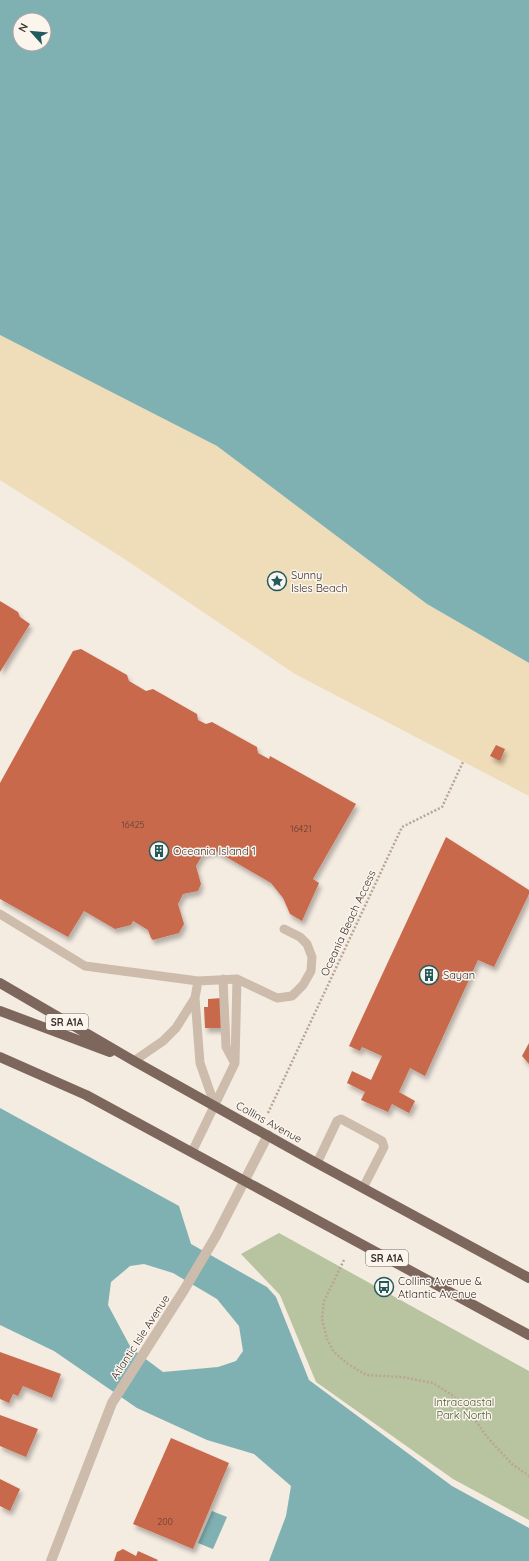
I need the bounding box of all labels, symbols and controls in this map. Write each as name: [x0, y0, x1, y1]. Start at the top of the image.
north arrow: [12, 12, 52, 52]
text: N: [15, 21, 31, 34]
place label: Sunny Isles Beach: [291, 568, 348, 595]
place icon: Sunny Isles Beach: [266, 570, 288, 592]
house number: 16425: [122, 819, 145, 830]
house number: 16421: [290, 823, 312, 834]
building icon: Oceania Island 1: [148, 840, 170, 862]
place label: Oceania Island 1: [173, 844, 256, 858]
street label: Oceania Beach Access: [317, 868, 379, 978]
building icon: Sayan: [418, 964, 440, 986]
place label: Sayan: [443, 968, 475, 982]
road number: SR A1A: [46, 1014, 88, 1030]
street label: Collins Avenue: [234, 1098, 304, 1146]
road number: SR A1A: [366, 1250, 408, 1266]
place label: Collins Avenue & Atlantic Avenue: [398, 1274, 482, 1301]
bus stop icon: Collins Avenue & Atlantic Avenue: [373, 1276, 395, 1298]
street label: Atlantic Isle Avenue: [107, 1292, 173, 1382]
park label: Intracoastal Park North: [434, 1395, 494, 1422]
house number: 200: [157, 1516, 173, 1527]

